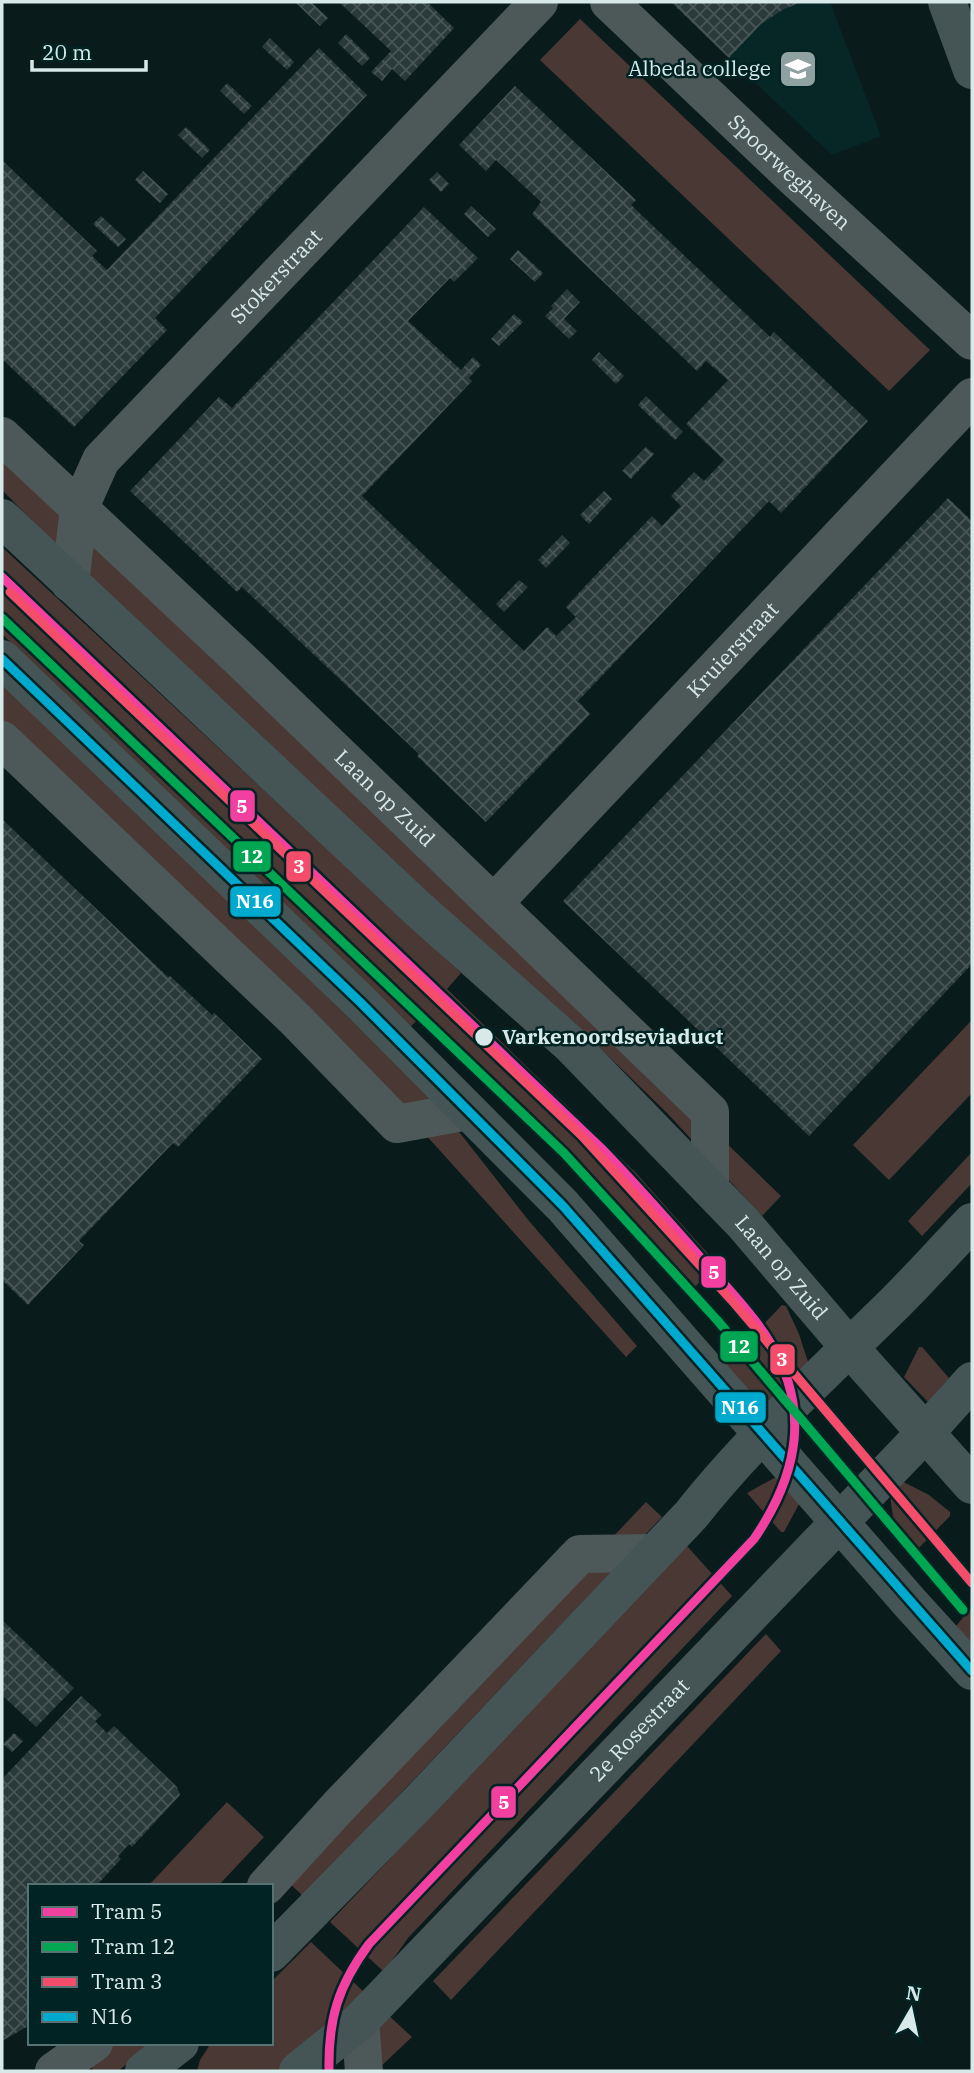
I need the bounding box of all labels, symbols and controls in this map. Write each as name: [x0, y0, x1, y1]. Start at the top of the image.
scale bar: [32, 28, 145, 72]
text: 20 m: [42, 38, 92, 66]
school or university icon: Albeda college: [777, 48, 819, 90]
place label: Albeda college: [628, 54, 771, 82]
street label: Spoorweghaven: [723, 108, 857, 236]
street label: Stokerstraat: [224, 222, 328, 329]
street label: Kruierstraat: [680, 596, 784, 703]
street label: Laan op Zuid: [329, 743, 442, 853]
line badge: 5: [229, 789, 256, 823]
text: 5: [236, 794, 248, 818]
line badge: 12: [232, 840, 272, 873]
text: 12: [241, 844, 263, 868]
line badge: 3: [285, 850, 312, 883]
text: 3: [293, 854, 305, 878]
line badge: N16: [229, 885, 282, 918]
text: N16: [236, 889, 274, 913]
place label: Varkenoordseviaduct: [502, 1022, 723, 1050]
marker: Varkenoordseviaduct: [473, 1026, 495, 1048]
street label: Laan op Zuid: [729, 1209, 835, 1325]
line badge: 5: [700, 1255, 727, 1289]
text: 5: [708, 1260, 720, 1284]
line badge: 12: [719, 1330, 759, 1363]
text: 12: [728, 1334, 750, 1358]
line badge: 3: [769, 1343, 796, 1376]
text: 3: [776, 1347, 788, 1371]
line badge: N16: [714, 1391, 767, 1424]
text: N16: [721, 1395, 759, 1419]
street label: 2e Rosestraat: [583, 1672, 695, 1787]
line badge: 5: [490, 1785, 517, 1819]
text: 5: [498, 1790, 510, 1814]
legend: [28, 1884, 273, 2045]
text: Tram 5: [91, 1897, 163, 1925]
text: Tram 12: [91, 1932, 175, 1960]
text: Tram 3: [91, 1967, 163, 1995]
north arrow: [876, 1975, 946, 2045]
text: N: [904, 1980, 923, 2006]
text: N16: [91, 2002, 133, 2030]

